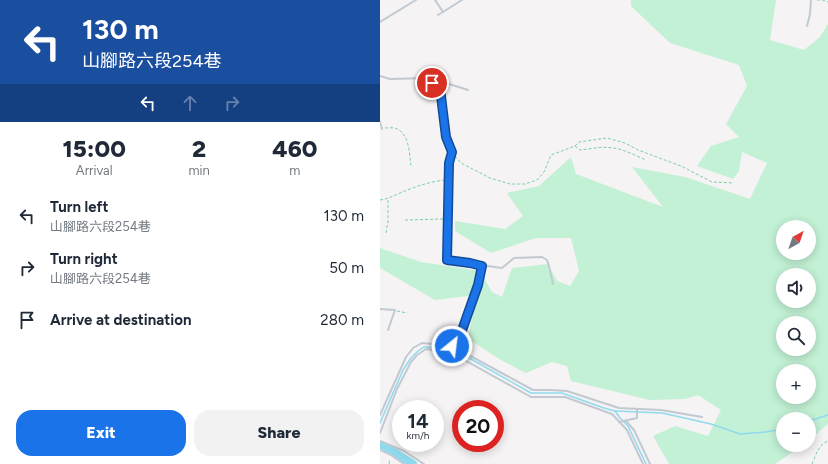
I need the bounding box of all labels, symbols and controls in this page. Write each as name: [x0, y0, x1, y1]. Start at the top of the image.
text: 130 m: [82, 12, 159, 46]
icon: left: [16, 16, 68, 68]
text: 山腳路六段254巷: [82, 50, 222, 72]
pin: [415, 66, 449, 100]
icon: arrive: [421, 72, 443, 94]
icon: left: [137, 92, 159, 114]
icon: ahead: [179, 92, 201, 114]
icon: right: [221, 92, 243, 114]
text: 15:00: [63, 134, 126, 163]
text: 2: [192, 134, 206, 163]
text: 460: [272, 134, 317, 163]
text: Arrival: [76, 163, 113, 178]
text: min: [188, 163, 210, 178]
text: m: [289, 163, 300, 178]
text: Turn left: [50, 198, 108, 216]
icon: left: [16, 205, 38, 227]
text: 130 m: [324, 207, 364, 225]
text: 山腳路六段254巷: [50, 219, 151, 234]
north arrow: [776, 220, 816, 260]
map controls: [776, 220, 816, 452]
text: Turn right: [50, 250, 118, 268]
icon: right: [16, 257, 38, 279]
text: 50 m: [329, 259, 364, 277]
button: sound: [776, 268, 816, 308]
text: 山腳路六段254巷: [50, 271, 151, 286]
icon: arrive: [16, 309, 38, 331]
text: Arrive at destination: [50, 311, 191, 329]
text: 280 m: [320, 311, 364, 329]
button: search: [776, 316, 816, 356]
position arrow: [431, 325, 473, 367]
button: +: [776, 364, 816, 404]
speed limit sign: 20: [452, 400, 504, 452]
text: 14: [407, 409, 429, 433]
button: Exit: [16, 410, 186, 456]
button: Share: [194, 410, 364, 456]
button: −: [776, 412, 816, 452]
text: km/h: [407, 429, 429, 442]

